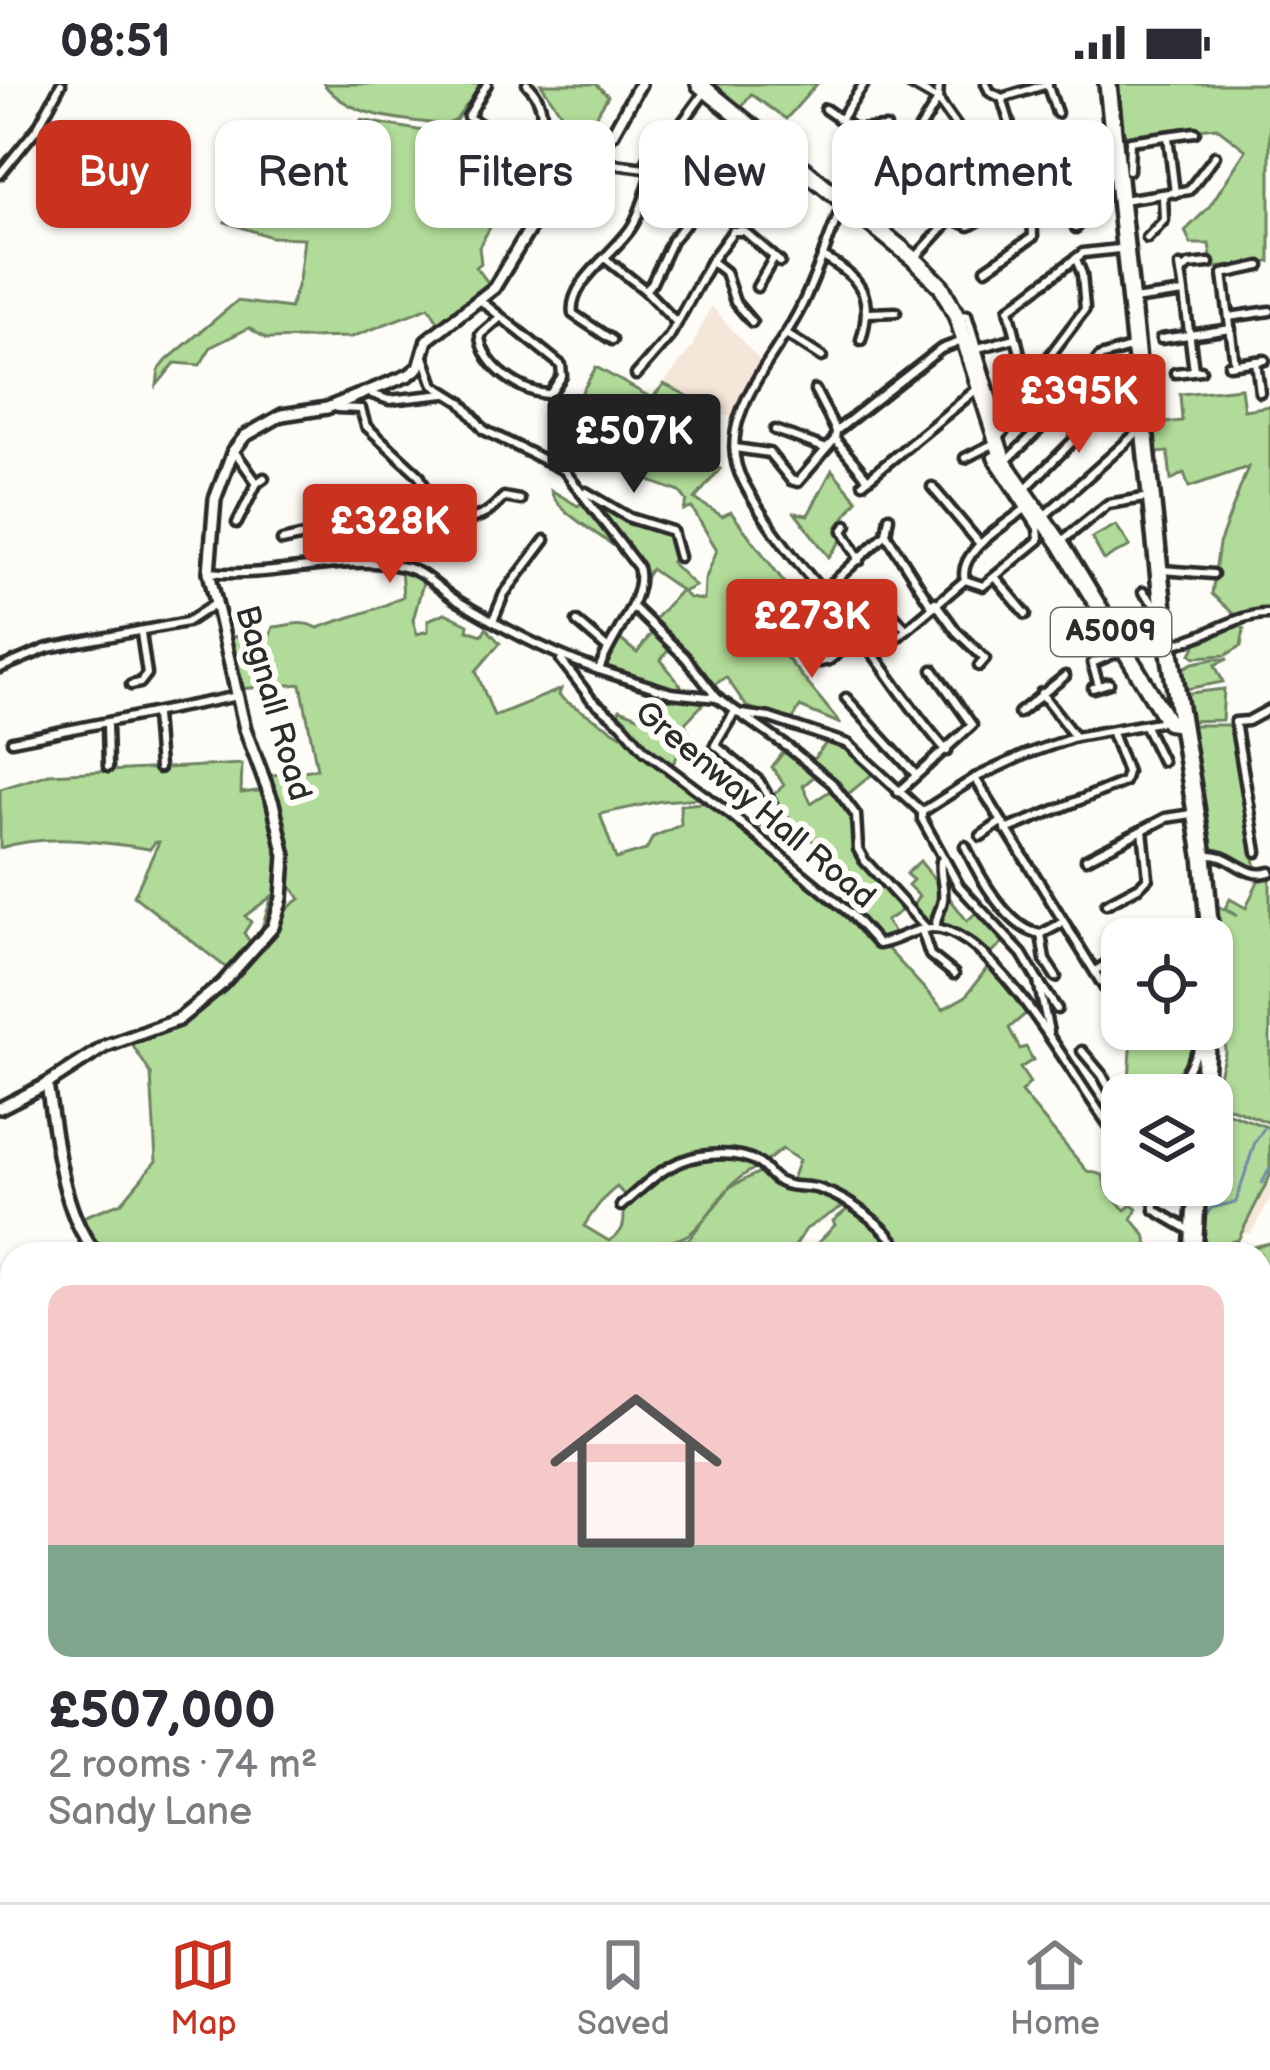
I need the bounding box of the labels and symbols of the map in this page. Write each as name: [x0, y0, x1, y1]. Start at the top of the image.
pin: £395K: [995, 354, 1163, 456]
pin: £507K: [550, 394, 718, 496]
pin: £328K: [306, 484, 474, 586]
pin: £273K: [728, 579, 896, 681]
street label: Bagnall Road: [226, 601, 320, 805]
road number: A5009: [1051, 608, 1171, 656]
street label: Greenway Hall Road: [626, 693, 884, 917]

